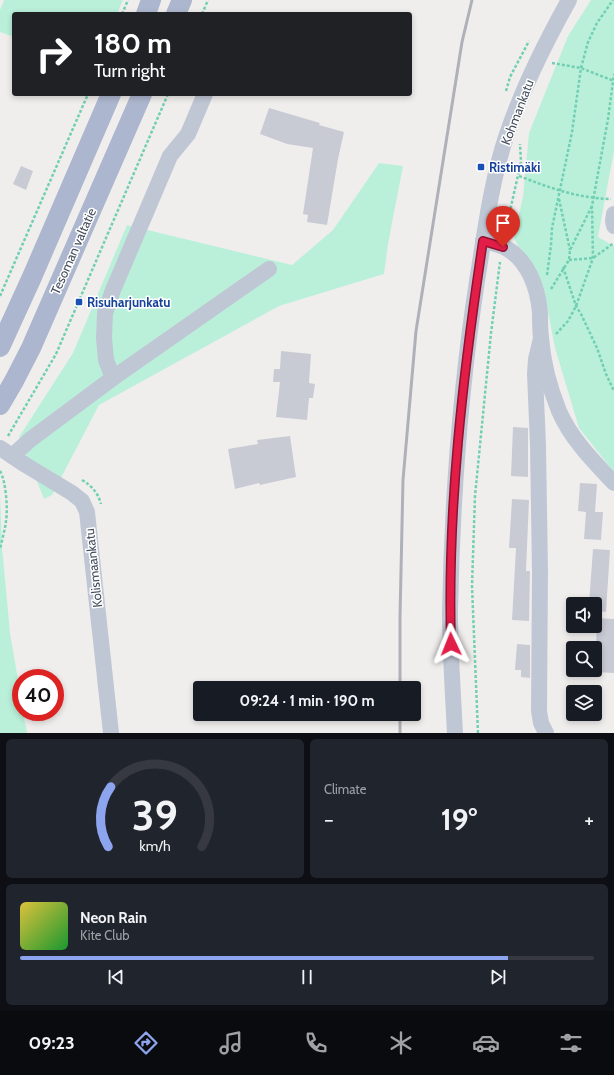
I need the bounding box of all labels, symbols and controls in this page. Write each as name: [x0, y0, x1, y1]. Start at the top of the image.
text: 180 m: [94, 26, 172, 60]
icon: right: [28, 28, 80, 80]
text: Turn right: [94, 60, 165, 82]
street label: Kohmankatu: [497, 77, 537, 147]
place label: Ristimäki: [489, 159, 540, 175]
marker: Ristimäki: [476, 162, 486, 172]
street label: Tesoman valtatie: [47, 205, 99, 297]
pin: [486, 206, 520, 247]
icon: arrive: [492, 212, 514, 234]
place label: Risuharjunkatu: [87, 294, 171, 310]
marker: Risuharjunkatu: [74, 297, 84, 307]
street label: Kolismaankatu: [81, 527, 105, 608]
map controls: [566, 597, 602, 721]
button: sound: [566, 597, 602, 633]
position arrow: [430, 623, 472, 665]
button: search: [566, 641, 602, 677]
speed limit sign: 40: [12, 669, 64, 721]
button: layers: [566, 685, 602, 721]
text: 09:24 · 1 min · 190 m: [240, 692, 374, 710]
text: Climate: [324, 781, 366, 797]
text: 39: [132, 789, 178, 839]
text: 19°: [441, 801, 477, 838]
text: −: [324, 806, 334, 833]
text: +: [584, 806, 594, 833]
text: km/h: [139, 836, 171, 854]
text: Neon Rain: [80, 909, 147, 927]
text: Kite Club: [80, 927, 129, 943]
icon: previous: [105, 966, 127, 988]
icon: pause: [296, 966, 318, 988]
icon: next: [487, 966, 509, 988]
icon: directions: [132, 1029, 160, 1057]
icon: music: [217, 1029, 245, 1057]
icon: phone: [302, 1029, 330, 1057]
icon: climate: [387, 1029, 415, 1057]
icon: car: [472, 1029, 500, 1057]
icon: filters: [557, 1029, 585, 1057]
text: 09:23: [29, 1032, 75, 1054]

